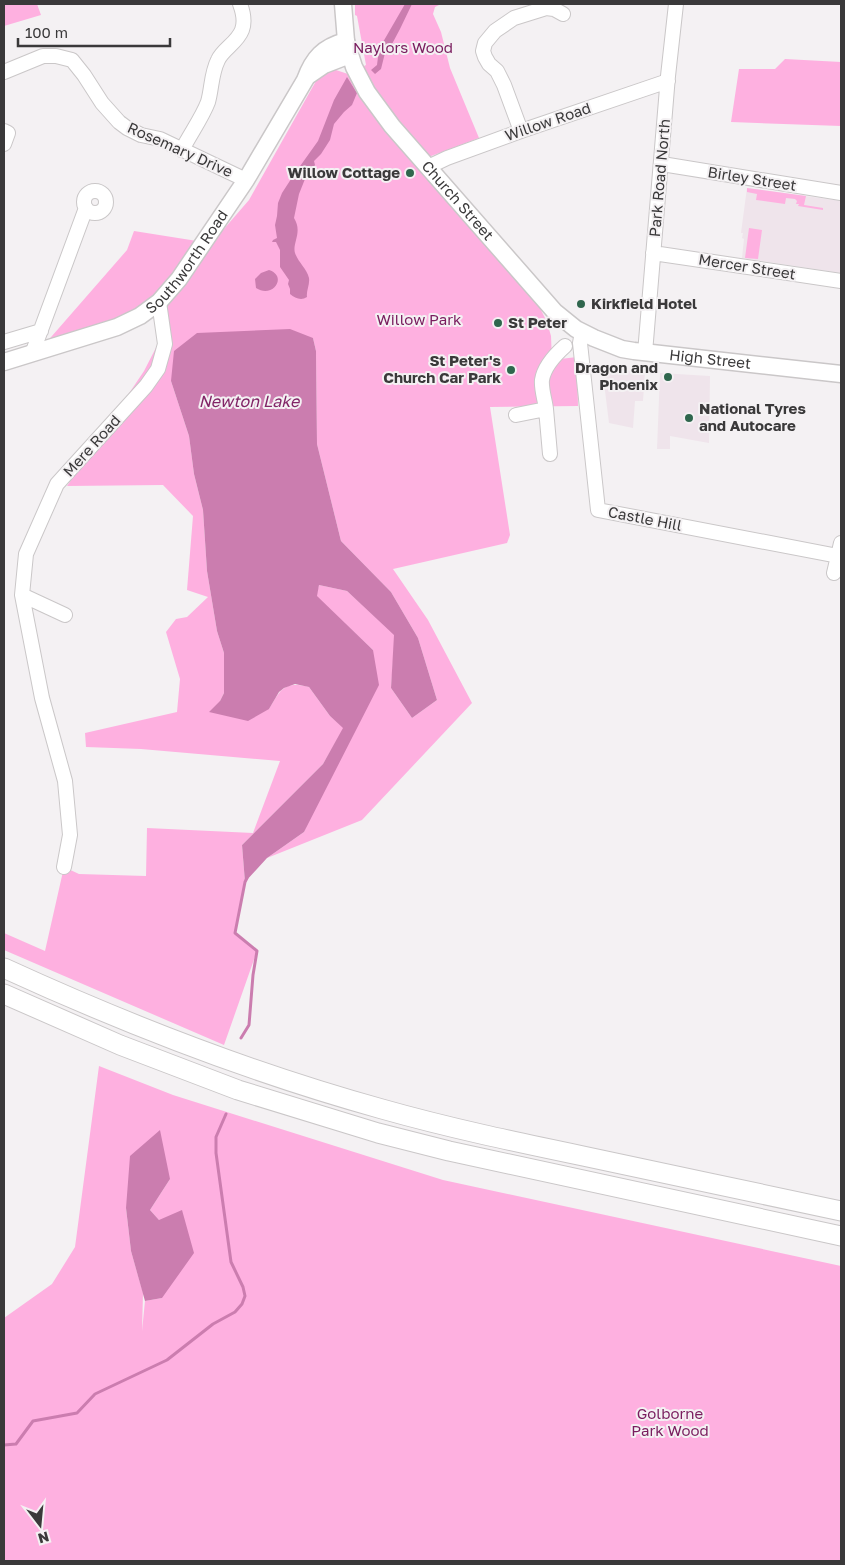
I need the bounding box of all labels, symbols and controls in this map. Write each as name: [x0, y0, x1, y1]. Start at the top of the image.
scale bar: [18, 15, 170, 47]
text: 100 m: [25, 23, 68, 41]
park label: Naylors Wood: [353, 38, 453, 56]
street label: Willow Road: [502, 98, 593, 144]
street label: Rosemary Drive: [125, 118, 236, 180]
street label: Park Road North: [645, 118, 673, 238]
street label: Church Street: [419, 157, 498, 244]
street label: Birley Street: [707, 162, 798, 194]
place label: Willow Cottage: [288, 163, 400, 181]
marker: Willow Cottage: [404, 167, 416, 179]
street label: Southworth Road: [142, 206, 231, 317]
street label: Mercer Street: [697, 249, 797, 283]
place label: Kirkfield Hotel: [591, 294, 697, 312]
marker: Kirkfield Hotel: [575, 298, 587, 310]
park label: Willow Park: [376, 310, 462, 328]
place label: St Peter: [508, 313, 567, 331]
marker: St Peter: [492, 317, 504, 329]
street label: High Street: [668, 345, 752, 372]
place label: St Peter's Church Car Park: [383, 351, 501, 386]
place label: Dragon and Phoenix: [575, 358, 658, 393]
marker: St Peter's Church Car Park: [505, 364, 517, 376]
marker: Dragon and Phoenix: [662, 371, 674, 383]
water label: Newton Lake: [199, 391, 301, 411]
place label: National Tyres and Autocare: [699, 399, 806, 434]
street label: Mere Road: [59, 411, 124, 480]
marker: National Tyres and Autocare: [683, 412, 695, 424]
street label: Castle Hill: [607, 502, 684, 534]
park label: Golborne Park Wood: [631, 1404, 709, 1439]
north arrow: [15, 1500, 65, 1550]
text: N: [36, 1528, 51, 1548]

